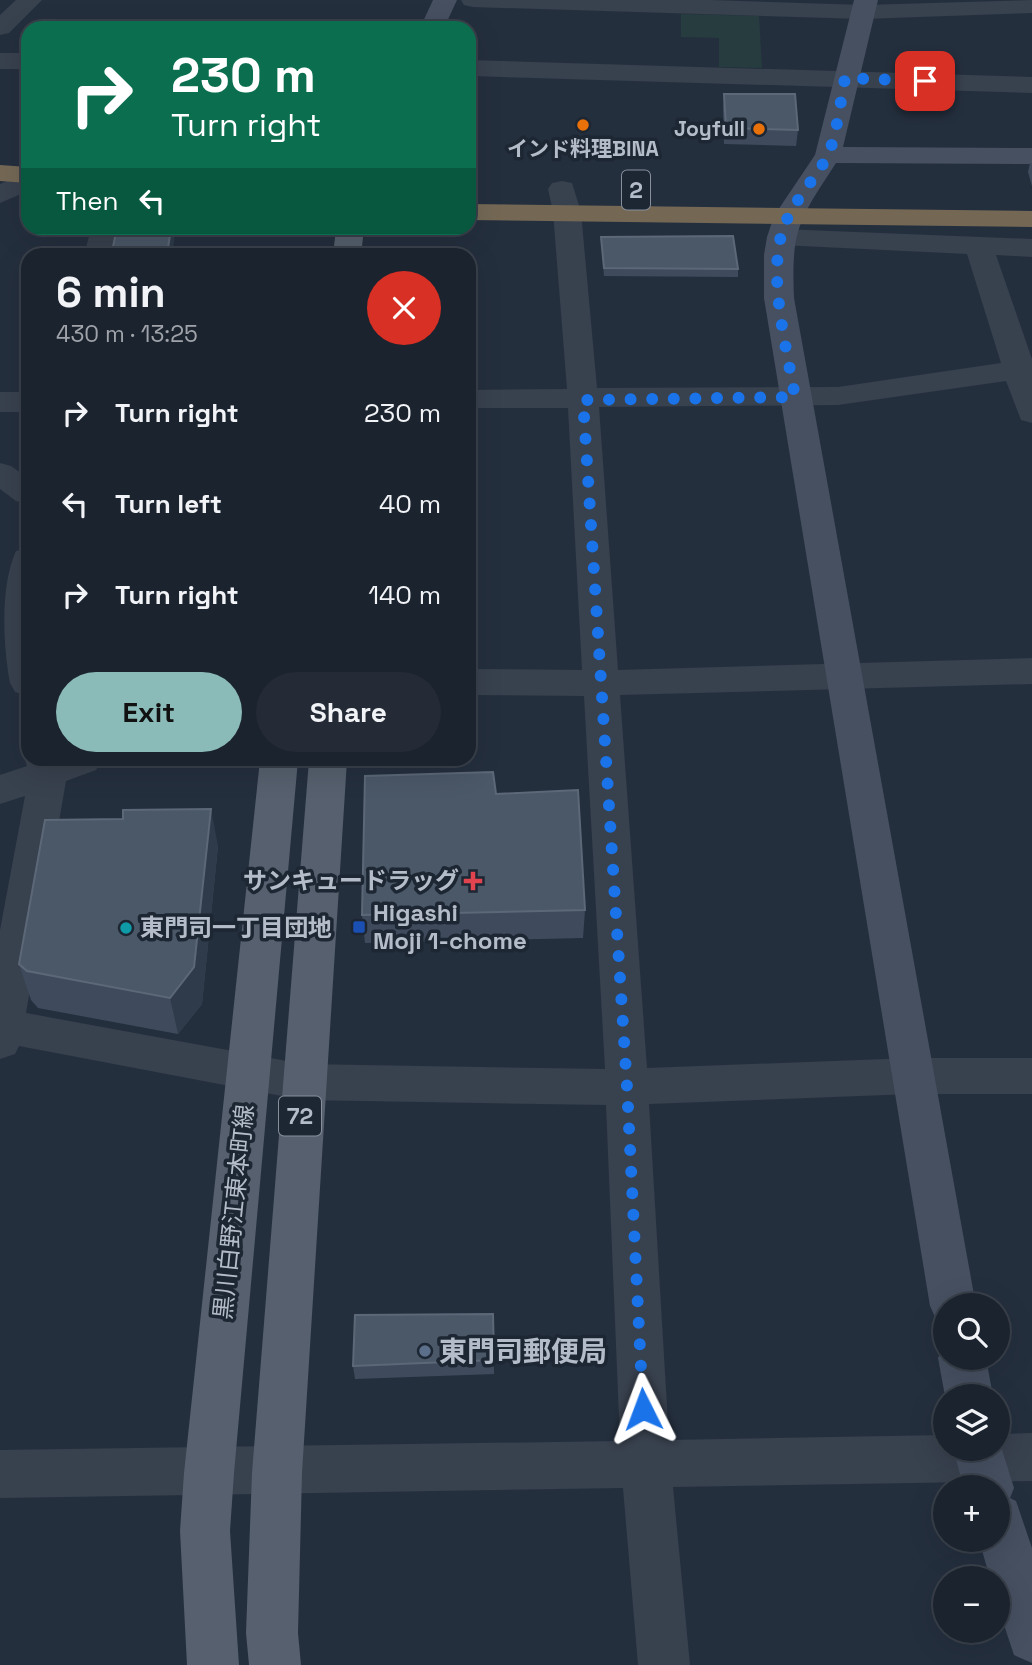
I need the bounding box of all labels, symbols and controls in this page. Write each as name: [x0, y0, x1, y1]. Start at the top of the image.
text: 230 m: [171, 44, 316, 106]
icon: right: [56, 49, 147, 140]
pin: [895, 51, 955, 111]
icon: arrive: [906, 62, 944, 100]
text: Turn right: [171, 105, 321, 145]
place label: Joyfull: [674, 115, 745, 142]
marker: インド料理BINA: [575, 117, 591, 133]
marker: Joyfull: [751, 121, 767, 137]
place label: インド料理BINA: [507, 135, 659, 162]
road number: 2: [622, 170, 650, 210]
icon: left: [133, 182, 171, 220]
text: Then: [56, 184, 119, 218]
text: 6 min: [56, 266, 166, 319]
button: close: [367, 271, 441, 345]
text: 430 m · 13:25: [56, 319, 198, 349]
icon: right: [56, 394, 94, 432]
text: Turn right: [115, 396, 239, 430]
text: 230 m: [364, 396, 441, 430]
icon: left: [56, 485, 94, 523]
text: Turn left: [115, 487, 222, 521]
text: 40 m: [379, 487, 441, 521]
icon: right: [56, 576, 94, 614]
text: Turn right: [115, 578, 239, 612]
text: 140 m: [368, 578, 441, 612]
button: Exit: [56, 672, 242, 752]
button: Share: [256, 672, 441, 752]
place label: サンキュードラッグ: [243, 865, 459, 896]
marker: サンキュードラッグ: [465, 873, 481, 889]
place label: Higashi Moji 1-chome: [373, 897, 527, 956]
place label: 東門司一丁目団地: [140, 912, 332, 943]
marker: Higashi Moji 1-chome: [351, 919, 367, 935]
marker: 東門司一丁目団地: [118, 920, 134, 936]
road number: 72: [279, 1096, 321, 1135]
street label: 黒川白野江東本町線: [207, 1103, 260, 1321]
map controls: [933, 1293, 1010, 1643]
button: search: [933, 1293, 1010, 1370]
place label: 東門司郵便局: [439, 1333, 607, 1369]
marker: 東門司郵便局: [417, 1343, 433, 1359]
position arrow: [606, 1372, 680, 1446]
button: layers: [933, 1384, 1010, 1461]
button: +: [933, 1475, 1010, 1552]
button: −: [933, 1566, 1010, 1643]

